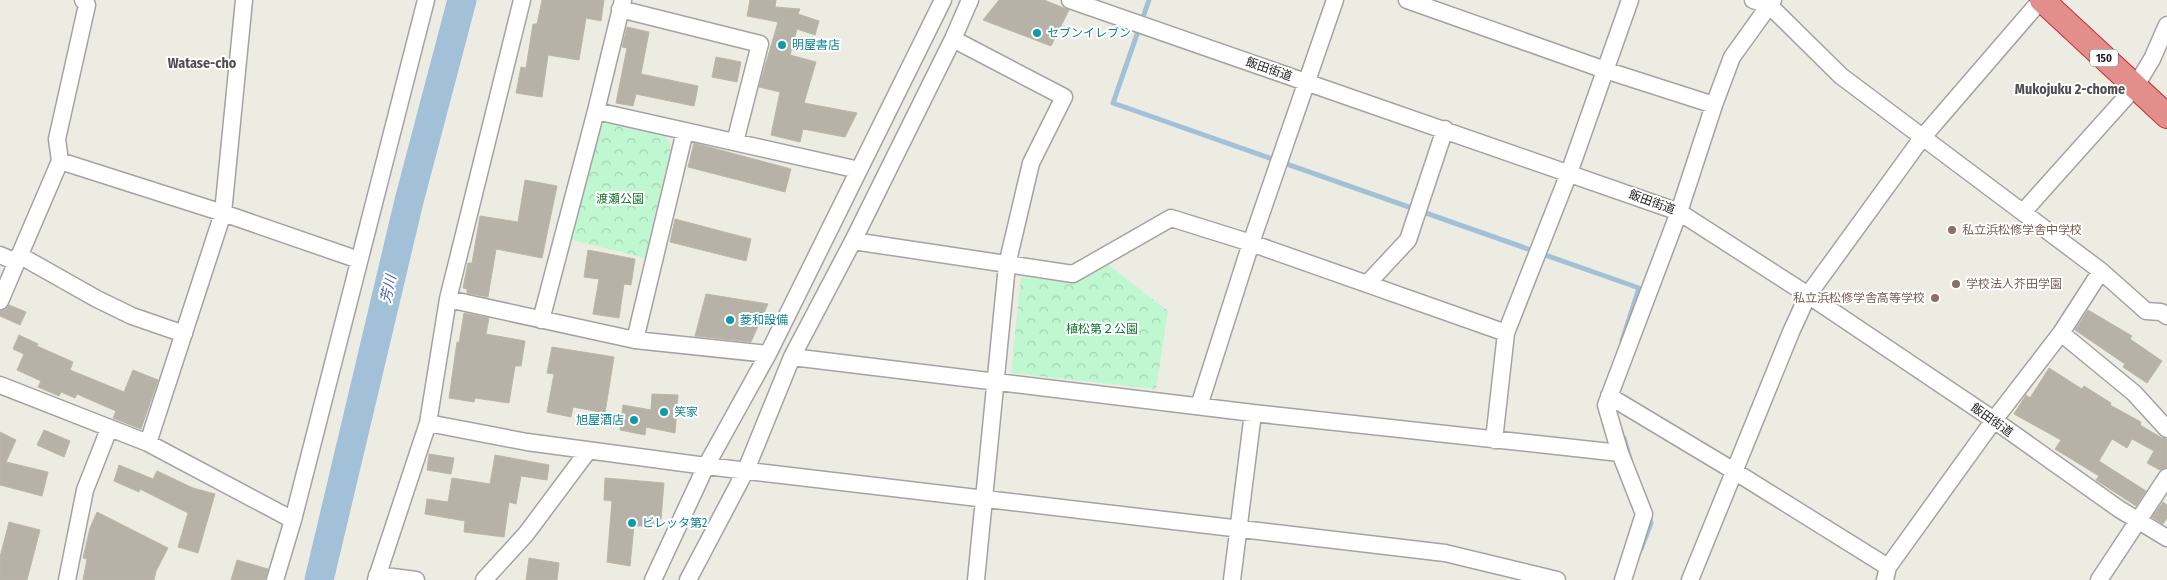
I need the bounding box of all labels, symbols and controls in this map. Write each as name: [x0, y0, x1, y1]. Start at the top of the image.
place label: セブンイレブン: [1047, 26, 1131, 40]
marker: セブンイレブン: [1031, 27, 1043, 39]
place label: 明屋書店: [792, 38, 840, 52]
marker: 明屋書店: [776, 39, 788, 51]
road number: 150: [2090, 49, 2118, 66]
district label: Watase-cho: [168, 55, 237, 72]
street label: 飯田街道: [1244, 55, 1294, 83]
district label: Mukojuku 2-chome: [2015, 81, 2125, 98]
street label: 飯田街道: [1627, 187, 1677, 217]
park label: 渡瀬公園: [596, 192, 644, 206]
place label: 私立浜松修学舎中学校: [1962, 223, 2082, 237]
marker: 私立浜松修学舎中学校: [1946, 224, 1958, 236]
water label: 芳川: [377, 272, 400, 305]
place label: 学校法人芥田学園: [1966, 277, 2062, 291]
marker: 学校法人芥田学園: [1950, 278, 1962, 290]
place label: 私立浜松修学舎高等学校: [1793, 291, 1925, 305]
marker: 私立浜松修学舎高等学校: [1929, 292, 1941, 304]
place label: 菱和設備: [740, 313, 788, 327]
marker: 菱和設備: [724, 314, 736, 326]
park label: 植松第２公園: [1066, 322, 1138, 336]
street label: 飯田街道: [1968, 400, 2016, 440]
place label: 笑家: [674, 405, 698, 419]
marker: 笑家: [658, 406, 670, 418]
place label: 旭屋酒店: [576, 413, 624, 427]
marker: 旭屋酒店: [628, 414, 640, 426]
place label: ビレッタ第2: [642, 516, 707, 530]
marker: ビレッタ第2: [626, 517, 638, 529]

